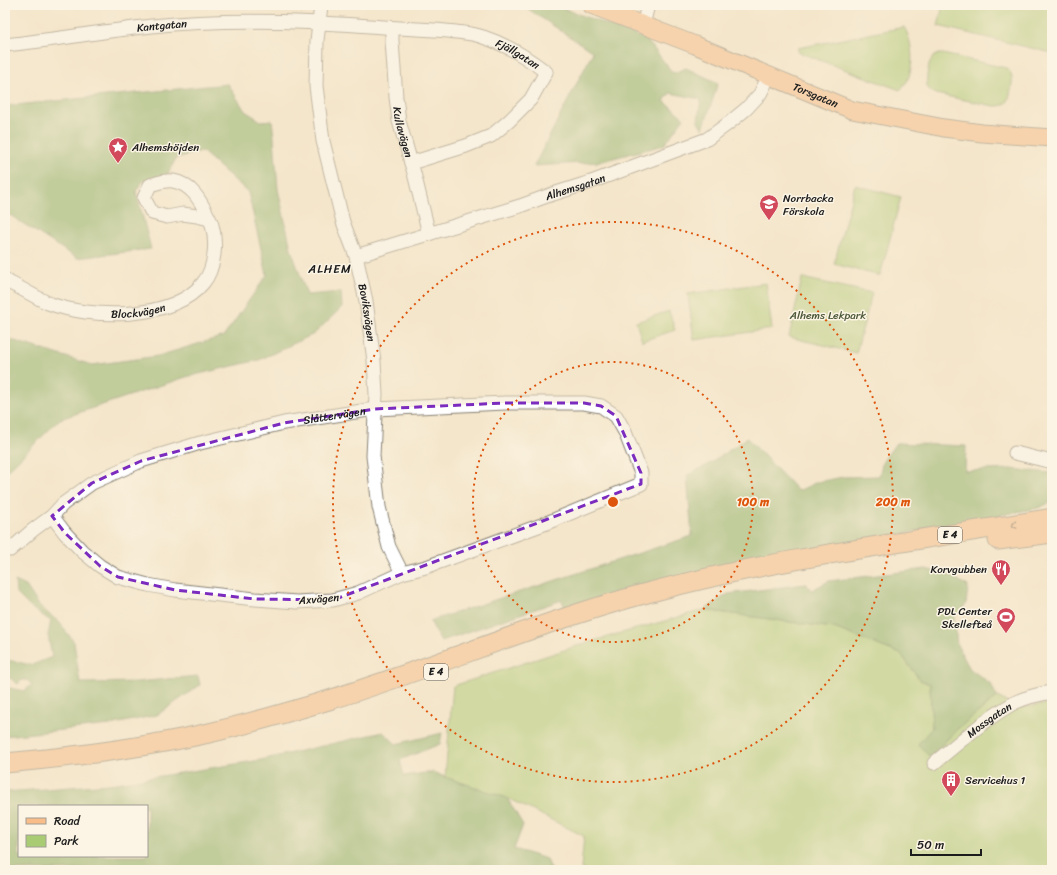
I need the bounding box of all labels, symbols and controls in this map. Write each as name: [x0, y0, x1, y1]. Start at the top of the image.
street label: Kantgatan: [136, 14, 188, 37]
street label: Fjällgatan: [493, 33, 544, 74]
street label: Torsgatan: [790, 77, 841, 113]
street label: Kullavägen: [388, 106, 419, 160]
place icon: Alhemshöjden: [107, 136, 129, 164]
place label: Alhemshöjden: [131, 138, 199, 157]
street label: Alhemsgatan: [542, 168, 608, 206]
place label: Norrbacka Förskola: [783, 189, 834, 221]
school or university icon: Norrbacka Förskola: [758, 193, 780, 221]
district label: ALHEM: [307, 258, 352, 280]
street label: Boviksvägen: [353, 281, 381, 343]
street label: Blockvägen: [111, 298, 168, 323]
park label: Alhems Lekpark: [789, 306, 866, 325]
street label: Slåttervägen: [302, 401, 367, 429]
text: 100 m: [737, 491, 770, 513]
text: 200 m: [875, 491, 911, 513]
centre of rings: [606, 495, 620, 509]
one-way arrow: [1010, 520, 1017, 528]
road number: E 4: [938, 527, 962, 543]
restaurant icon: Korvgubben: [990, 558, 1012, 586]
place label: Korvgubben: [930, 560, 987, 579]
street label: Axvägen: [297, 588, 340, 610]
place label: PDL Center Skellefteå: [937, 602, 992, 634]
sports icon: PDL Center Skellefteå: [995, 606, 1017, 634]
road number: E 4: [424, 664, 448, 680]
street label: Mossgatan: [962, 697, 1015, 742]
building icon: Servicehus 1: [940, 769, 962, 797]
place label: Servicehus 1: [965, 771, 1026, 790]
legend: [18, 805, 148, 857]
text: Road: [54, 810, 81, 832]
text: Park: [54, 830, 79, 852]
scale bar: [911, 831, 981, 857]
text: 50 m: [917, 834, 944, 856]

